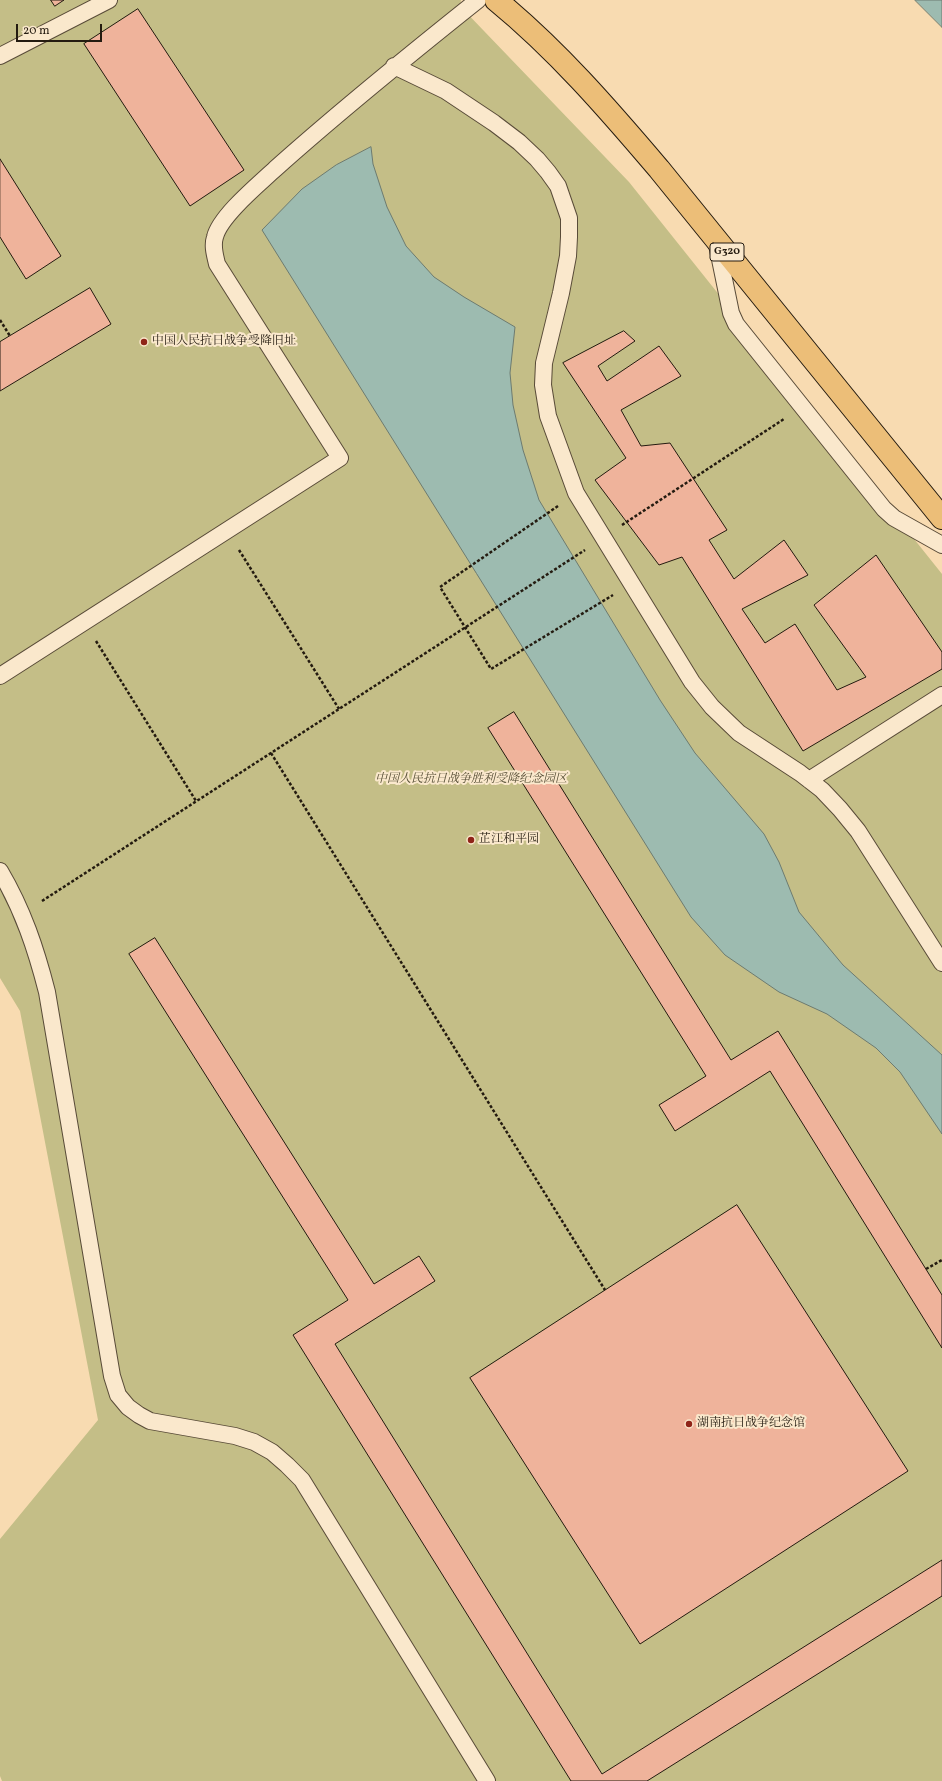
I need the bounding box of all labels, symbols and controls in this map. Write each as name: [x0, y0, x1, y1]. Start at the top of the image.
scale bar: [18, 16, 104, 42]
text: 20 m: [23, 23, 50, 39]
road number: G320: [710, 243, 744, 261]
place label: 中国人民抗日战争受降旧址: [152, 335, 296, 349]
marker: 中国人民抗日战争受降旧址: [139, 337, 149, 347]
park label: 中国人民抗日战争胜利受降纪念园区: [375, 773, 567, 787]
place label: 芷江和平园: [479, 833, 539, 847]
marker: 芷江和平园: [466, 835, 476, 845]
place label: 湖南抗日战争纪念馆: [697, 1417, 805, 1431]
marker: 湖南抗日战争纪念馆: [684, 1419, 694, 1429]

